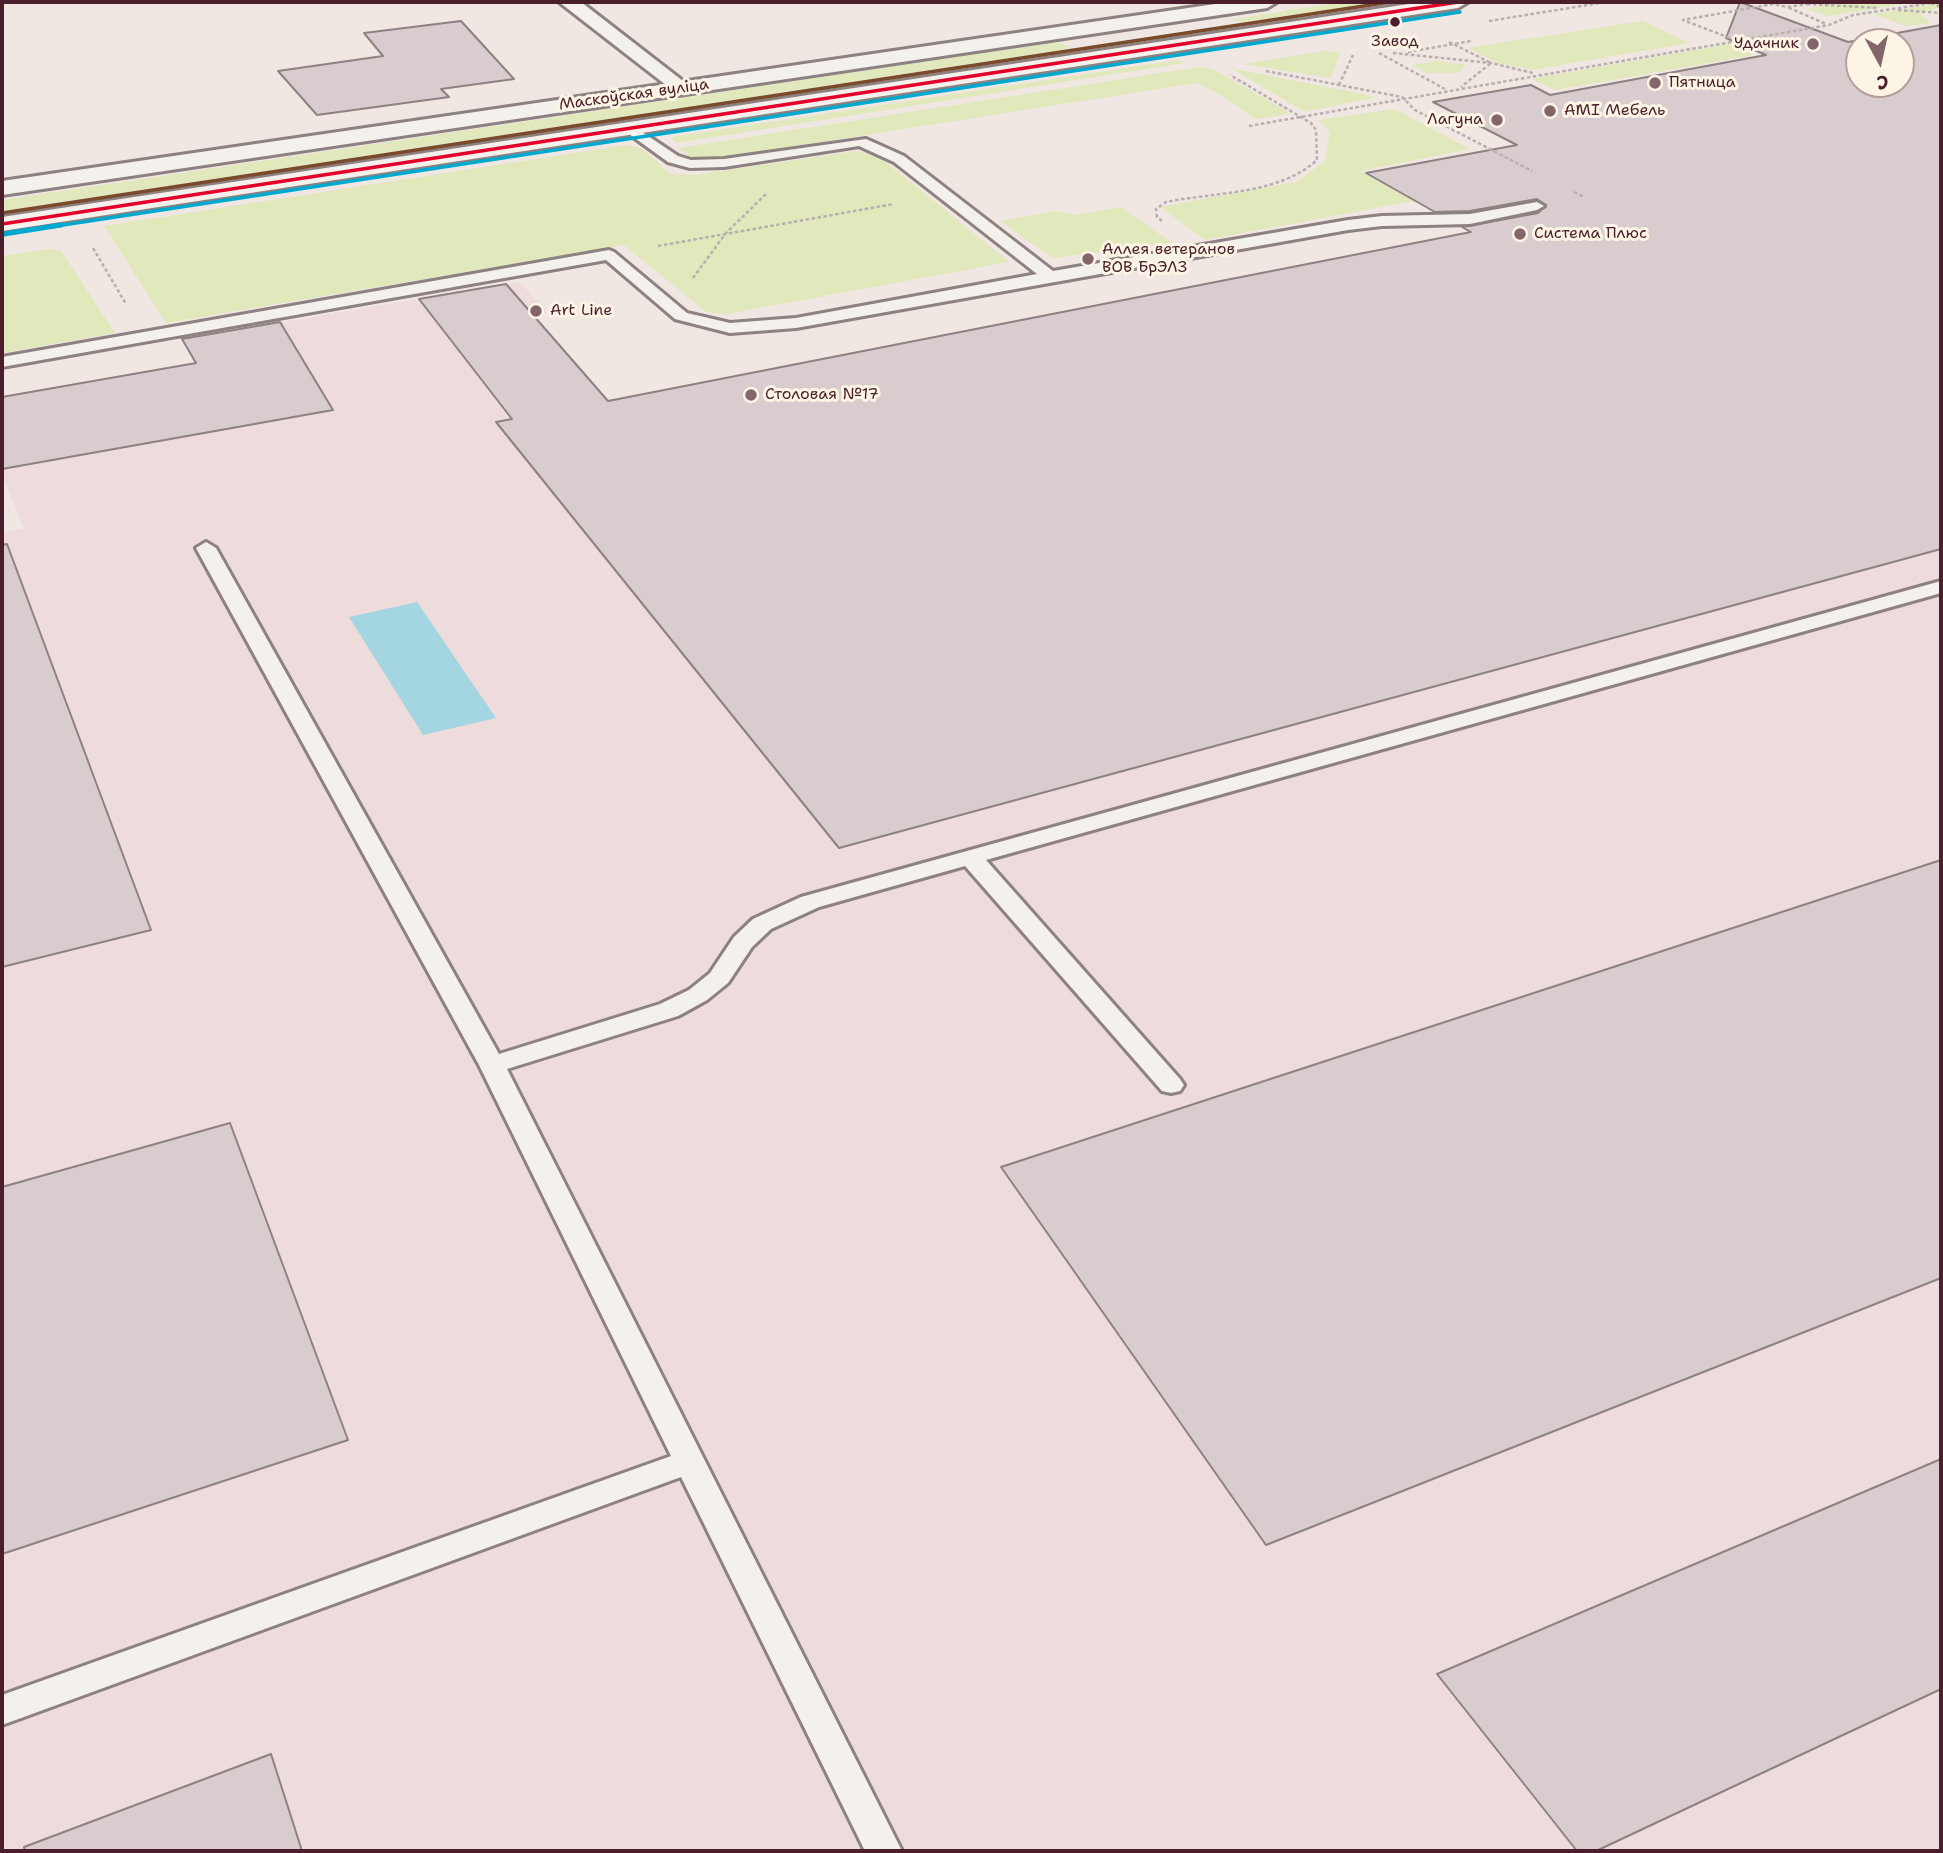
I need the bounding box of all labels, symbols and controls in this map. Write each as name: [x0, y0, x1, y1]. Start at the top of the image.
marker: Завод: [1388, 15, 1402, 29]
north arrow: [1845, 28, 1915, 98]
place label: Завод: [1371, 32, 1419, 52]
place label: Удачник: [1734, 34, 1799, 54]
marker: Удачник: [1805, 36, 1821, 52]
text: С: [1875, 69, 1890, 95]
place label: Пятница: [1669, 73, 1736, 93]
street label: Маскоўская вуліца: [558, 75, 710, 115]
marker: Пятница: [1647, 75, 1663, 91]
place label: AMI Мебель: [1564, 101, 1665, 121]
marker: AMI Мебель: [1542, 103, 1558, 119]
place label: Лагуна: [1427, 110, 1483, 130]
marker: Лагуна: [1489, 112, 1505, 128]
place label: Система Плюс: [1534, 224, 1647, 244]
marker: Система Плюс: [1512, 226, 1528, 242]
place label: Аллея ветеранов ВОВ БрЭЛЗ: [1102, 240, 1235, 278]
marker: Аллея ветеранов ВОВ БрЭЛЗ: [1080, 251, 1096, 267]
place label: Art Line: [550, 301, 612, 321]
marker: Art Line: [528, 303, 544, 319]
place label: Столовая №17: [765, 385, 879, 405]
marker: Столовая №17: [743, 387, 759, 403]

